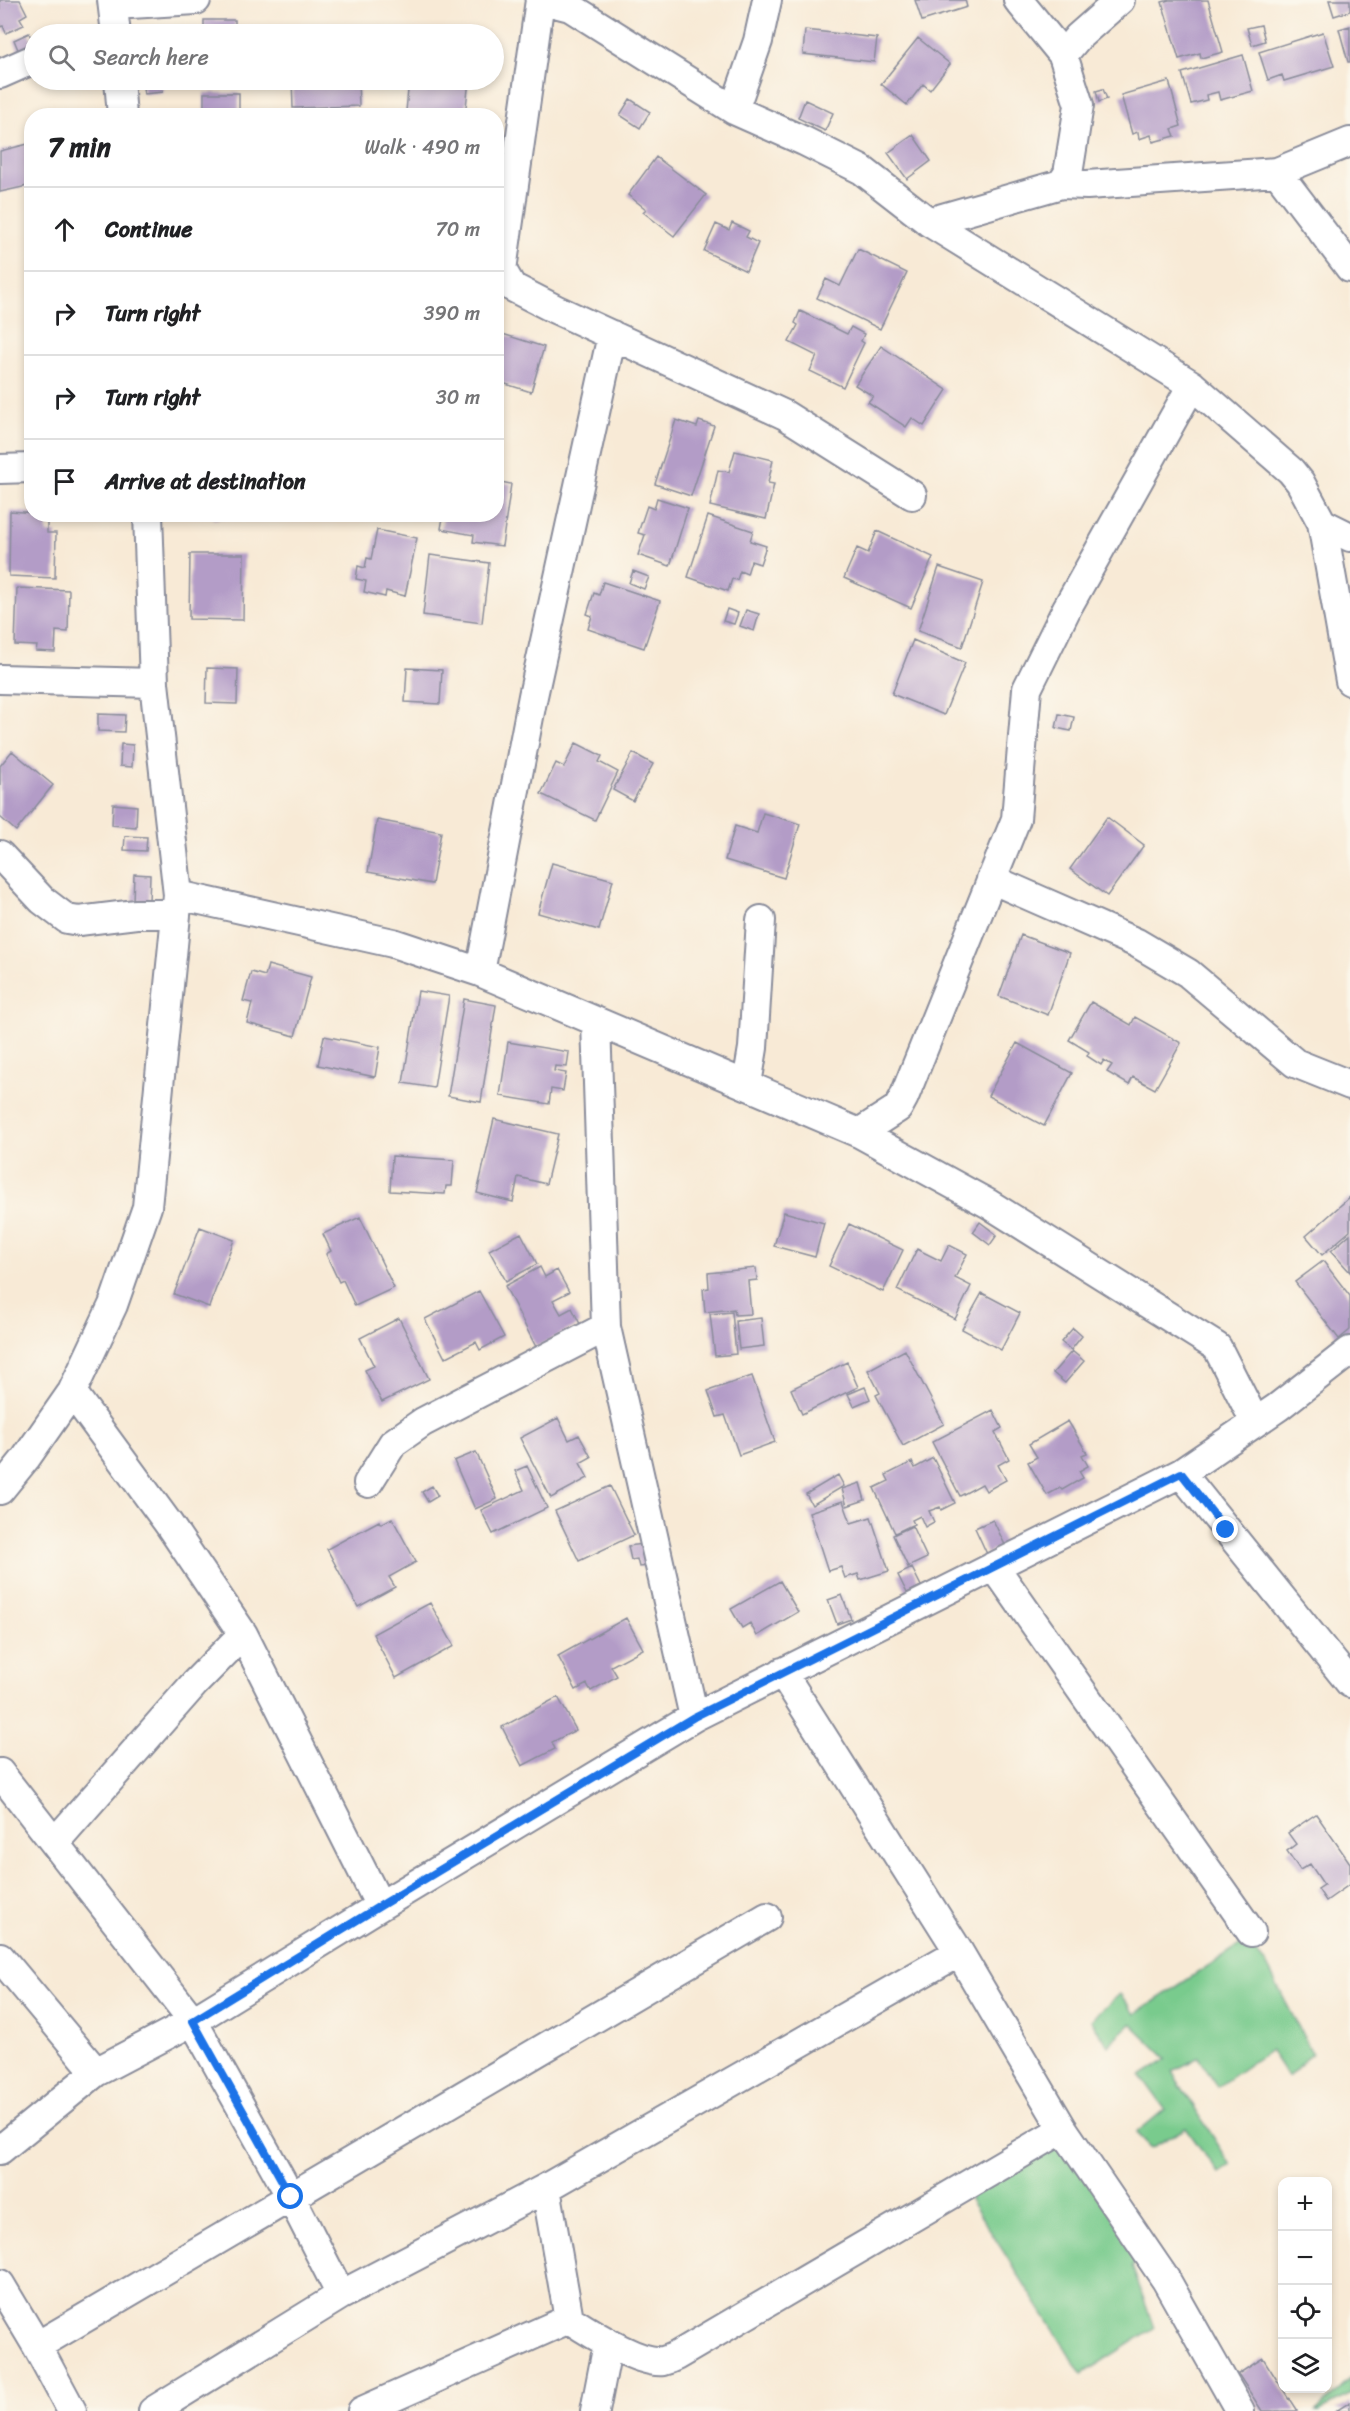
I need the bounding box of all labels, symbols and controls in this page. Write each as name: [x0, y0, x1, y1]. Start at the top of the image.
search box: [24, 24, 504, 90]
text: Search here: [93, 38, 209, 77]
icon: search: [45, 41, 78, 74]
text: 7 min: [48, 124, 111, 170]
text: Walk · 490 m: [364, 130, 480, 165]
text: Continue: [105, 210, 193, 249]
text: 70 m: [435, 212, 480, 247]
icon: ahead: [48, 213, 81, 246]
text: Turn right: [105, 294, 200, 333]
text: 390 m: [424, 296, 480, 331]
icon: right: [48, 297, 81, 330]
text: Turn right: [105, 378, 200, 417]
text: 30 m: [436, 380, 480, 415]
icon: right: [48, 381, 81, 414]
text: Arrive at destination: [105, 462, 306, 501]
icon: arrive: [48, 465, 81, 498]
route end: [1212, 1516, 1238, 1542]
map controls: [1278, 2177, 1332, 2393]
button: +: [1278, 2177, 1332, 2231]
route start: [277, 2183, 303, 2209]
button: −: [1278, 2231, 1332, 2285]
button: locate: [1278, 2285, 1332, 2339]
button: layers: [1278, 2339, 1332, 2393]

